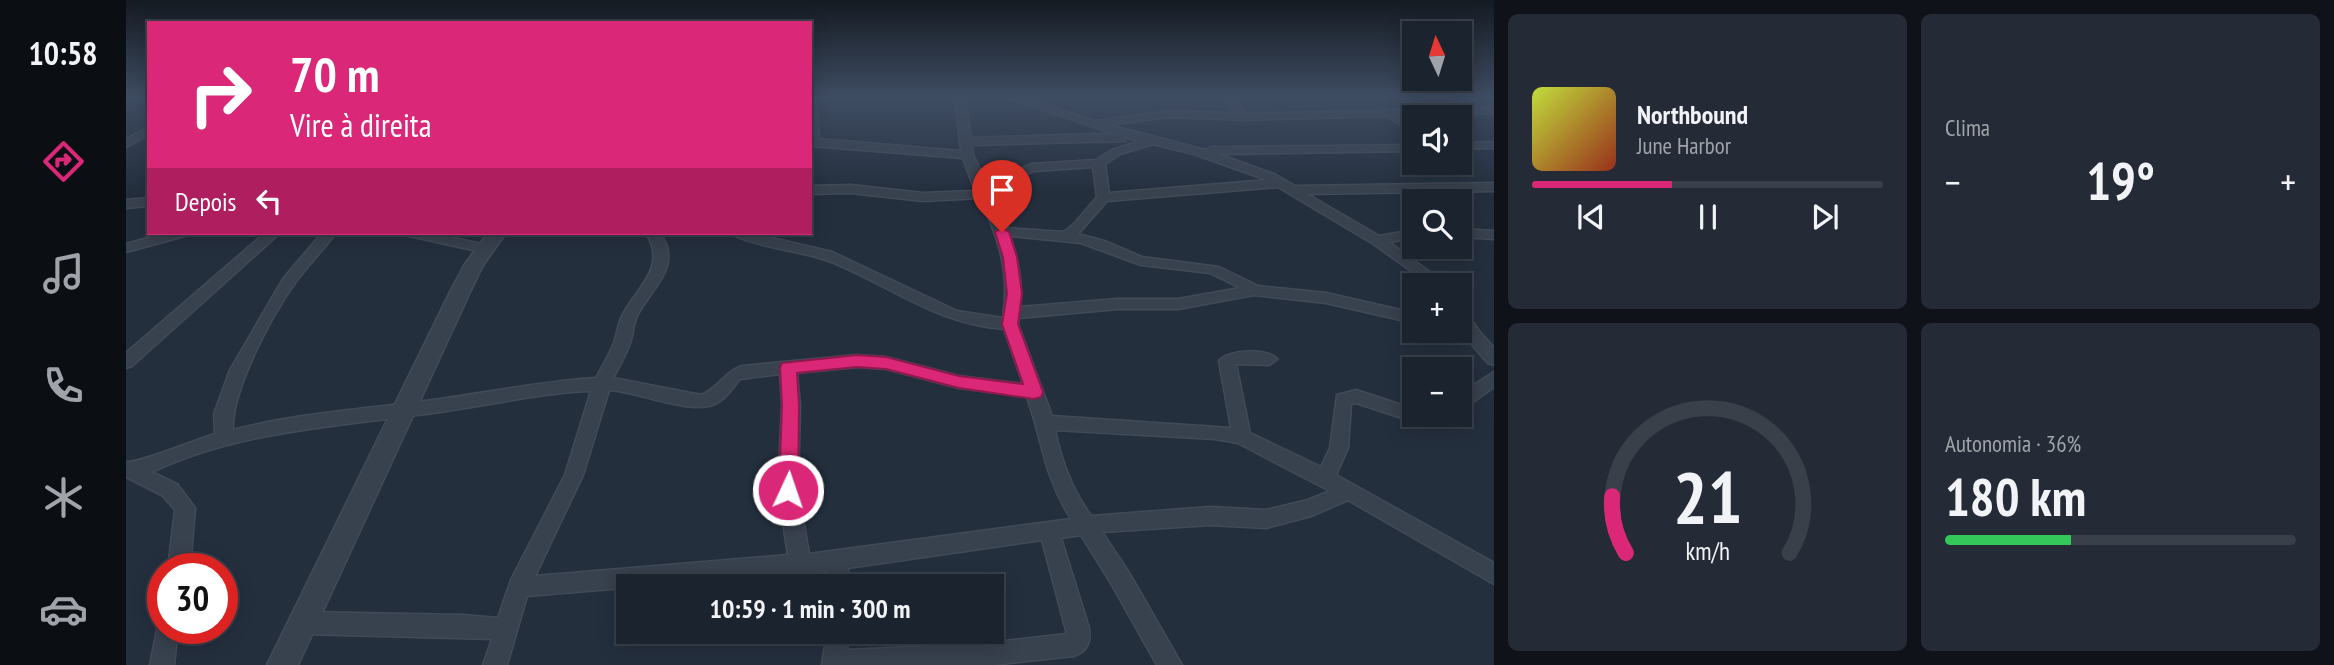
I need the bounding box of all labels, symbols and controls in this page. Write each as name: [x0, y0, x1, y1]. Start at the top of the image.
north arrow: [1402, 21, 1472, 91]
map controls: [1402, 21, 1472, 427]
text: 10:58: [28, 32, 98, 74]
text: 70 m: [290, 42, 379, 106]
icon: right: [175, 49, 266, 140]
text: Northbound: [1637, 98, 1748, 131]
text: Vire à direita: [290, 104, 431, 146]
button: sound: [1402, 105, 1472, 175]
text: Clima: [1945, 113, 1990, 142]
text: June Harbor: [1637, 131, 1731, 160]
icon: directions: [39, 137, 88, 186]
text: 19°: [2086, 147, 2155, 214]
text: −: [1945, 157, 1961, 206]
text: +: [2280, 157, 2296, 206]
pin: [972, 160, 1032, 232]
icon: arrive: [983, 171, 1021, 209]
icon: left: [250, 182, 288, 220]
text: Depois: [175, 185, 236, 218]
button: search: [1402, 189, 1472, 259]
icon: previous: [1572, 198, 1610, 236]
icon: pause: [1689, 198, 1727, 236]
icon: next: [1806, 198, 1844, 236]
icon: music: [39, 249, 88, 298]
button: +: [1402, 273, 1472, 343]
button: −: [1402, 357, 1472, 427]
icon: phone: [39, 361, 88, 410]
text: Autonomia · 36%: [1945, 429, 2081, 458]
text: 21: [1673, 449, 1742, 543]
position arrow: [751, 453, 825, 527]
text: 180 km: [1945, 463, 2086, 530]
icon: climate: [39, 473, 88, 522]
text: km/h: [1685, 535, 1730, 567]
speed limit sign: 30: [147, 553, 238, 644]
icon: car: [39, 585, 88, 634]
text: 10:59 · 1 min · 300 m: [710, 592, 910, 625]

